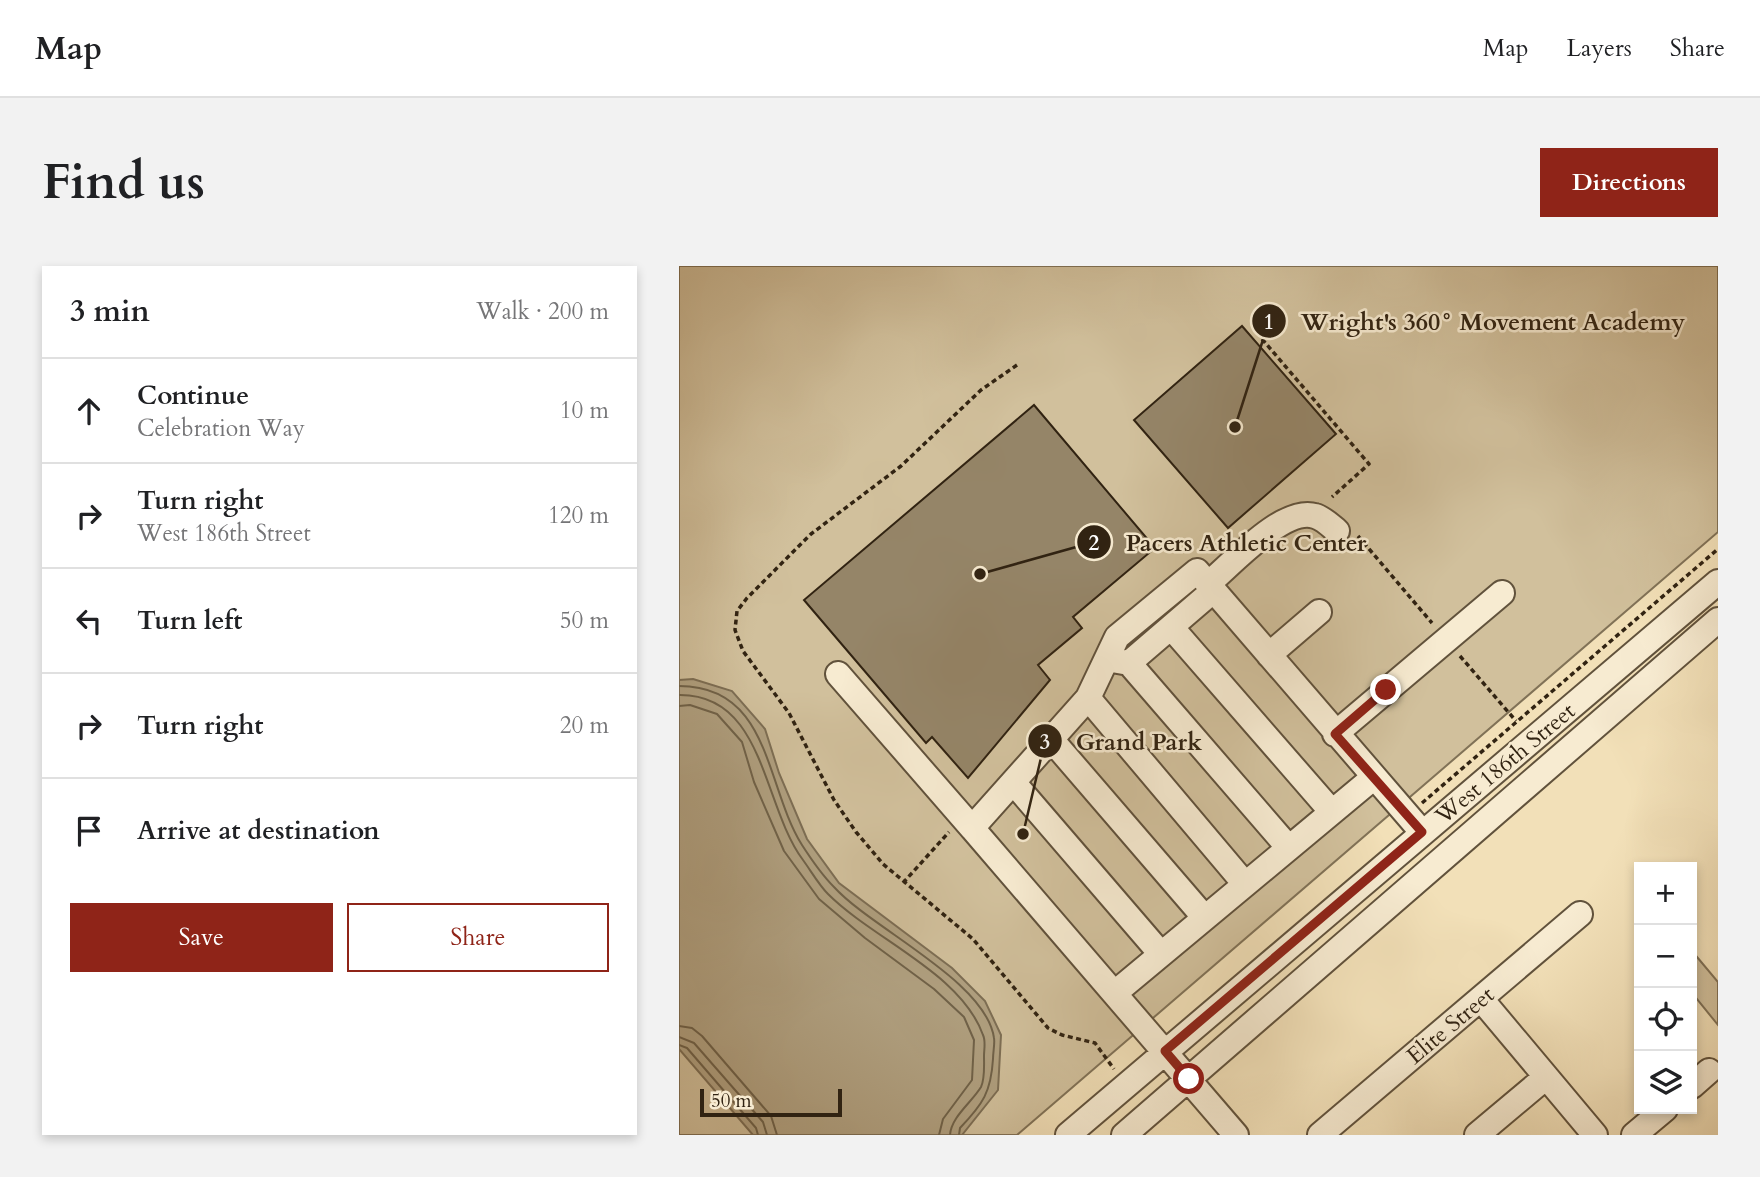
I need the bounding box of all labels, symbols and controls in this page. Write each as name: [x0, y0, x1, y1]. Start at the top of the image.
text: Map: [35, 26, 102, 71]
text: Map: [1483, 32, 1529, 65]
text: Layers: [1567, 32, 1632, 65]
text: Share: [1670, 32, 1725, 65]
button: Directions: [1540, 148, 1718, 217]
text: Find us: [42, 149, 205, 216]
text: 3 min: [70, 291, 150, 332]
text: Walk · 200 m: [476, 296, 609, 327]
callout: Wright's 360° Movement Academy: [1252, 299, 1699, 344]
text: Wright's 360° Movement Academy: [1300, 306, 1685, 339]
text: 1: [1264, 308, 1274, 337]
text: Continue: [137, 378, 249, 413]
icon: ahead: [70, 392, 108, 430]
text: 10 m: [560, 395, 609, 426]
text: Celebration Way: [137, 413, 305, 444]
text: Turn right: [137, 483, 264, 518]
icon: right: [70, 497, 108, 535]
text: 120 m: [548, 500, 609, 531]
text: West 186th Street: [137, 518, 311, 549]
callout: Pacers Athletic Center: [1077, 520, 1381, 565]
text: Pacers Athletic Center: [1126, 527, 1367, 560]
text: 2: [1089, 529, 1100, 558]
icon: left: [70, 602, 108, 640]
text: Turn left: [137, 603, 242, 638]
text: 50 m: [560, 605, 609, 636]
route end: [1370, 674, 1401, 705]
street label: West 186th Street: [1428, 696, 1582, 832]
icon: right: [70, 707, 108, 745]
text: Turn right: [137, 708, 264, 743]
text: 20 m: [560, 710, 609, 741]
callout: Grand Park: [1027, 719, 1217, 764]
text: Grand Park: [1076, 726, 1202, 759]
text: 3: [1040, 728, 1050, 757]
icon: arrive: [70, 812, 108, 850]
text: Arrive at destination: [137, 813, 380, 848]
map controls: [1634, 862, 1697, 1114]
button: +: [1634, 862, 1697, 925]
button: Save: [70, 903, 333, 972]
button: Share: [347, 903, 609, 972]
button: −: [1634, 925, 1697, 988]
street label: Elite Street: [1400, 980, 1501, 1071]
button: locate: [1634, 988, 1697, 1051]
button: layers: [1634, 1051, 1697, 1114]
route start: [1173, 1063, 1204, 1094]
scale bar: [700, 1086, 842, 1118]
text: 50 m: [711, 1088, 752, 1114]

